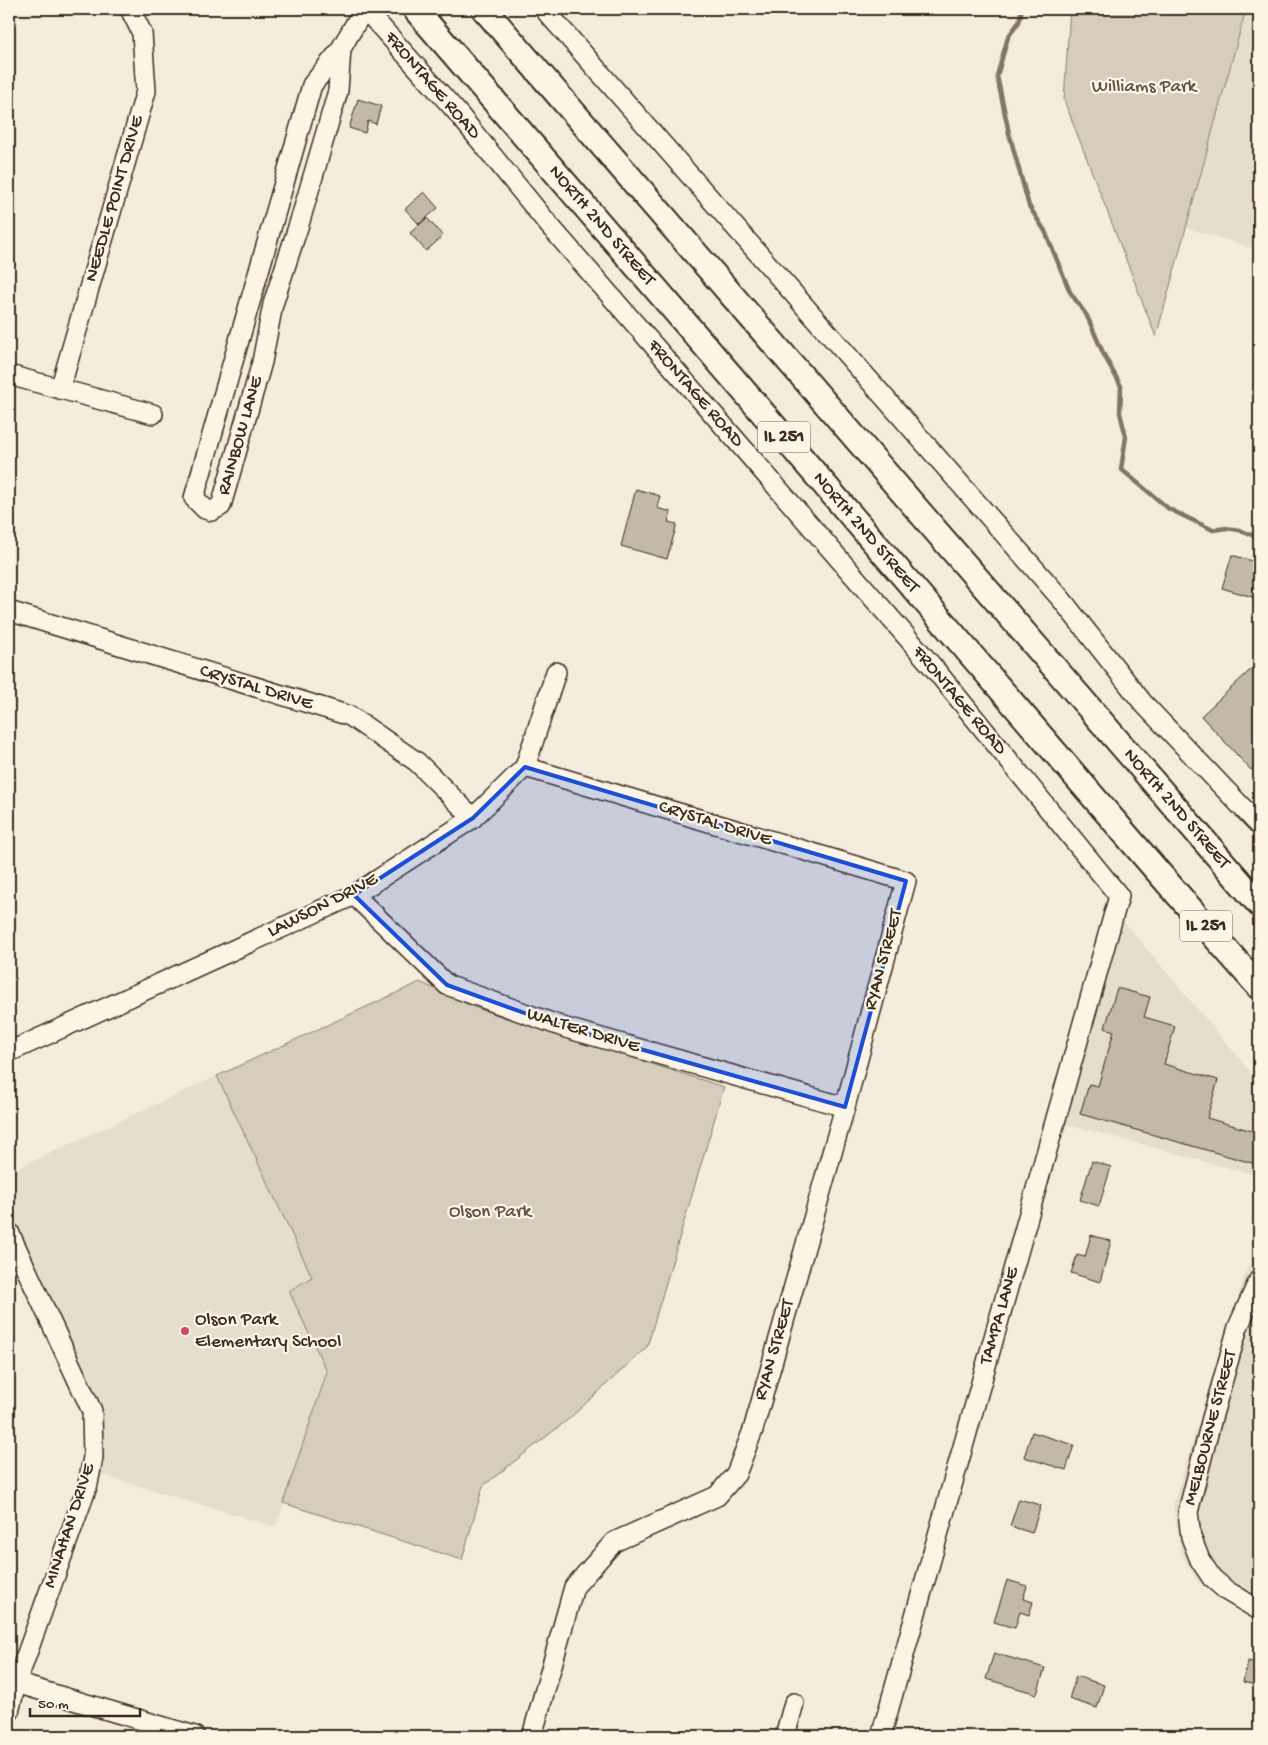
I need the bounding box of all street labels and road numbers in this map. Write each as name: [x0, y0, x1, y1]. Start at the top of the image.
street label: FRONTAGE ROAD: [378, 27, 485, 145]
street label: NEEDLE POINT DRIVE: [80, 112, 150, 285]
street label: NORTH 2ND STREET: [543, 161, 660, 291]
street label: FRONTAGE ROAD: [641, 335, 748, 453]
street label: RAINBOW LANE: [213, 373, 269, 498]
road number: IL 251: [758, 422, 810, 452]
street label: NORTH 2ND STREET: [807, 467, 925, 598]
street label: FRONTAGE ROAD: [906, 641, 1012, 761]
street label: CRYSTAL DRIVE: [197, 660, 316, 716]
street label: NORTH 2ND STREET: [1118, 744, 1236, 874]
street label: CRYSTAL DRIVE: [656, 796, 775, 852]
street label: LAWSON DRIVE: [264, 868, 383, 944]
street label: RYAN STREET: [859, 906, 909, 1013]
road number: IL 251: [1180, 910, 1232, 941]
street label: WALTER DRIVE: [524, 1003, 644, 1059]
street label: TAMPA LANE: [975, 1264, 1025, 1368]
street label: RYAN STREET: [750, 1296, 801, 1403]
street label: MELBOURNE STREET: [1179, 1347, 1243, 1508]
street label: MINAHAN DRIVE: [39, 1460, 101, 1591]

